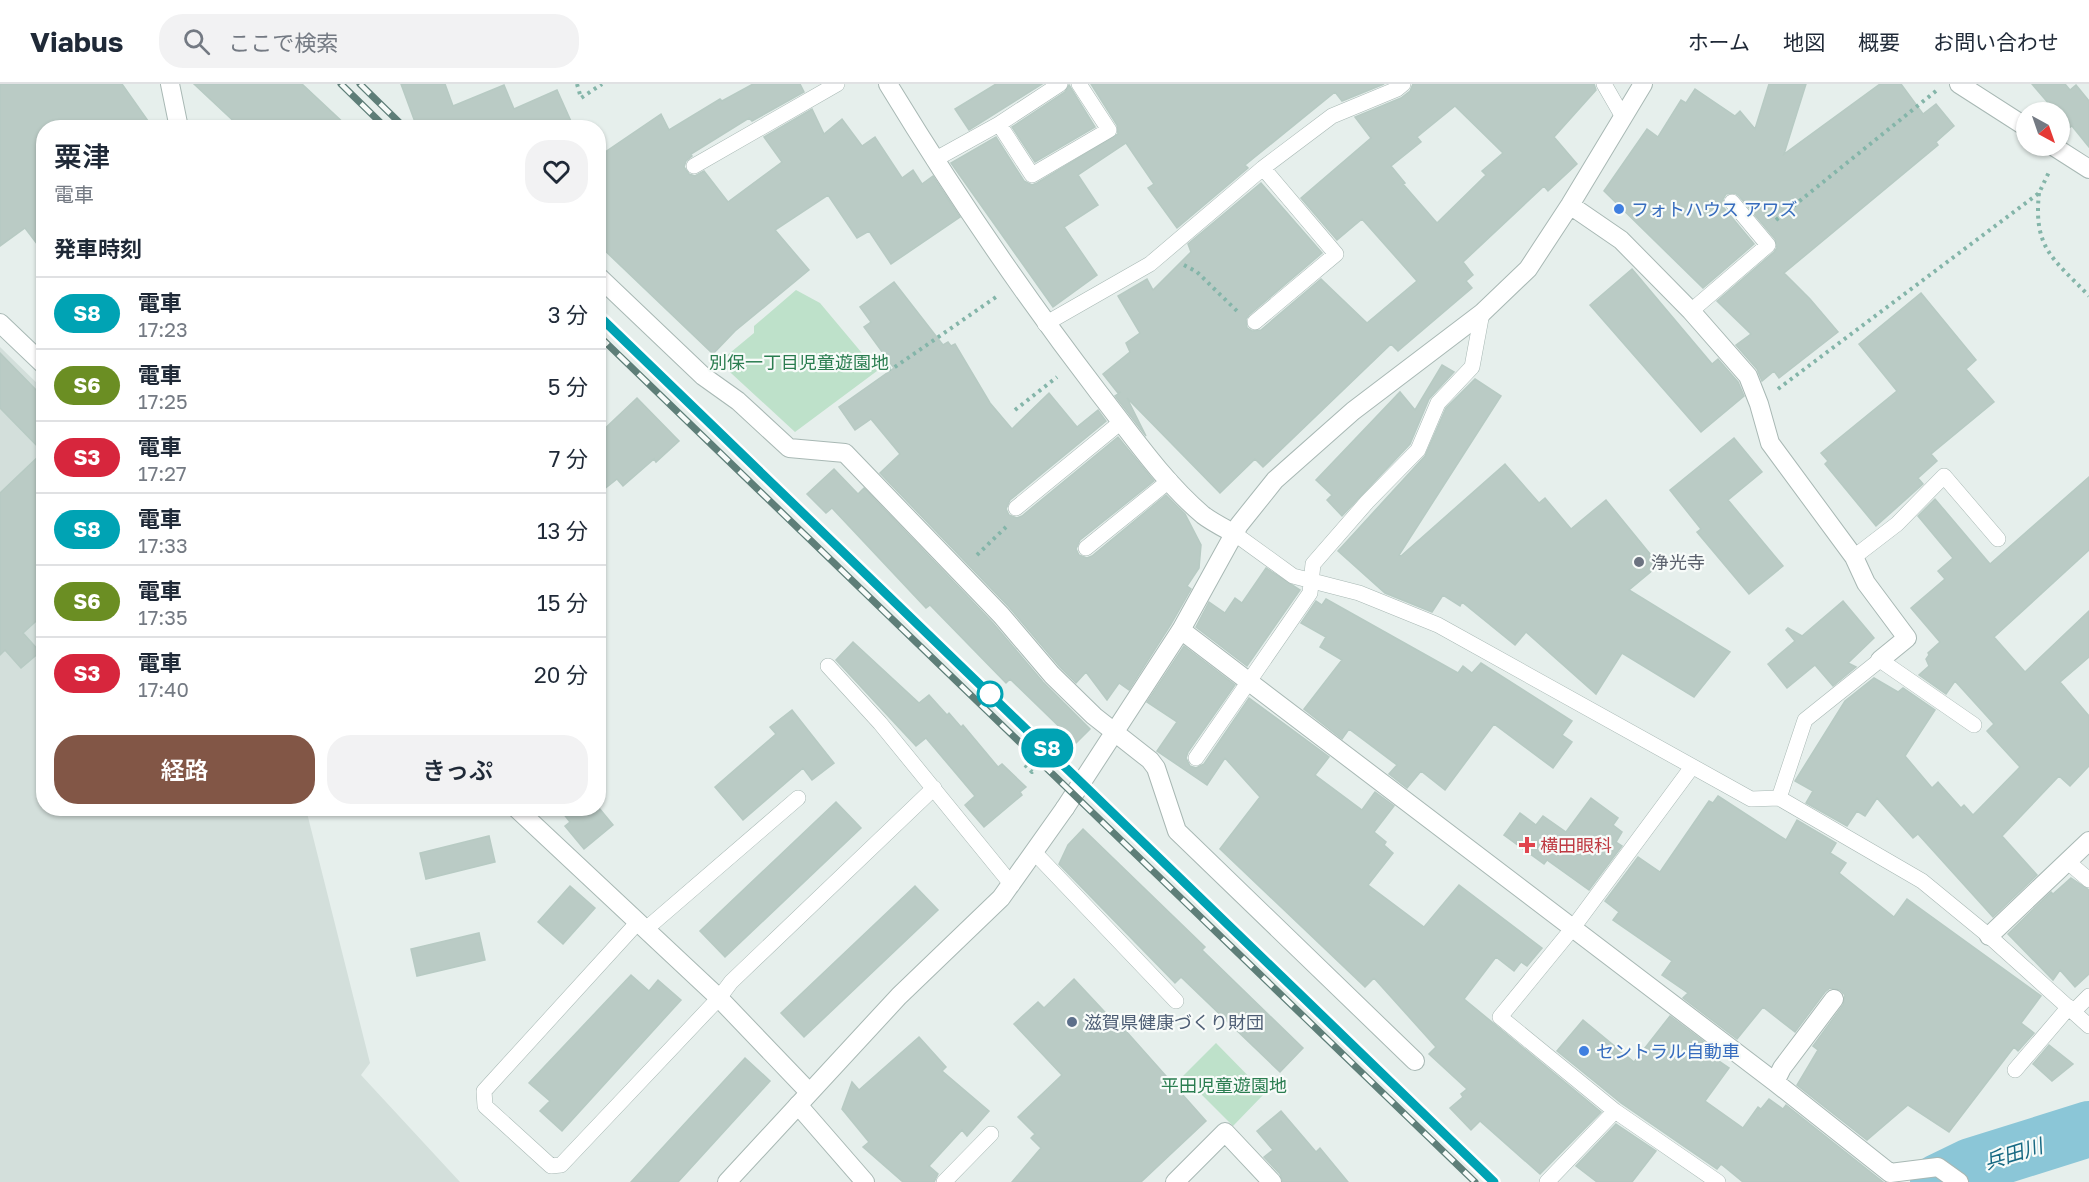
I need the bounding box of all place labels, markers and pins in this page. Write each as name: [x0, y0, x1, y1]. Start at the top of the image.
place label: フォトハウス アワズ: [1631, 198, 1798, 220]
marker: フォトハウス アワズ: [1612, 202, 1626, 216]
place label: 浄光寺: [1651, 551, 1705, 573]
marker: 浄光寺: [1632, 555, 1646, 569]
unlabelled marker: [977, 681, 1003, 707]
place label: 横田眼科: [1540, 834, 1612, 856]
marker: 横田眼科: [1518, 836, 1536, 854]
place label: 滋賀県健康づくり財団: [1084, 1011, 1264, 1033]
marker: 滋賀県健康づくり財団: [1065, 1015, 1079, 1029]
place label: セントラル自動車: [1596, 1040, 1740, 1062]
marker: セントラル自動車: [1577, 1044, 1591, 1058]

